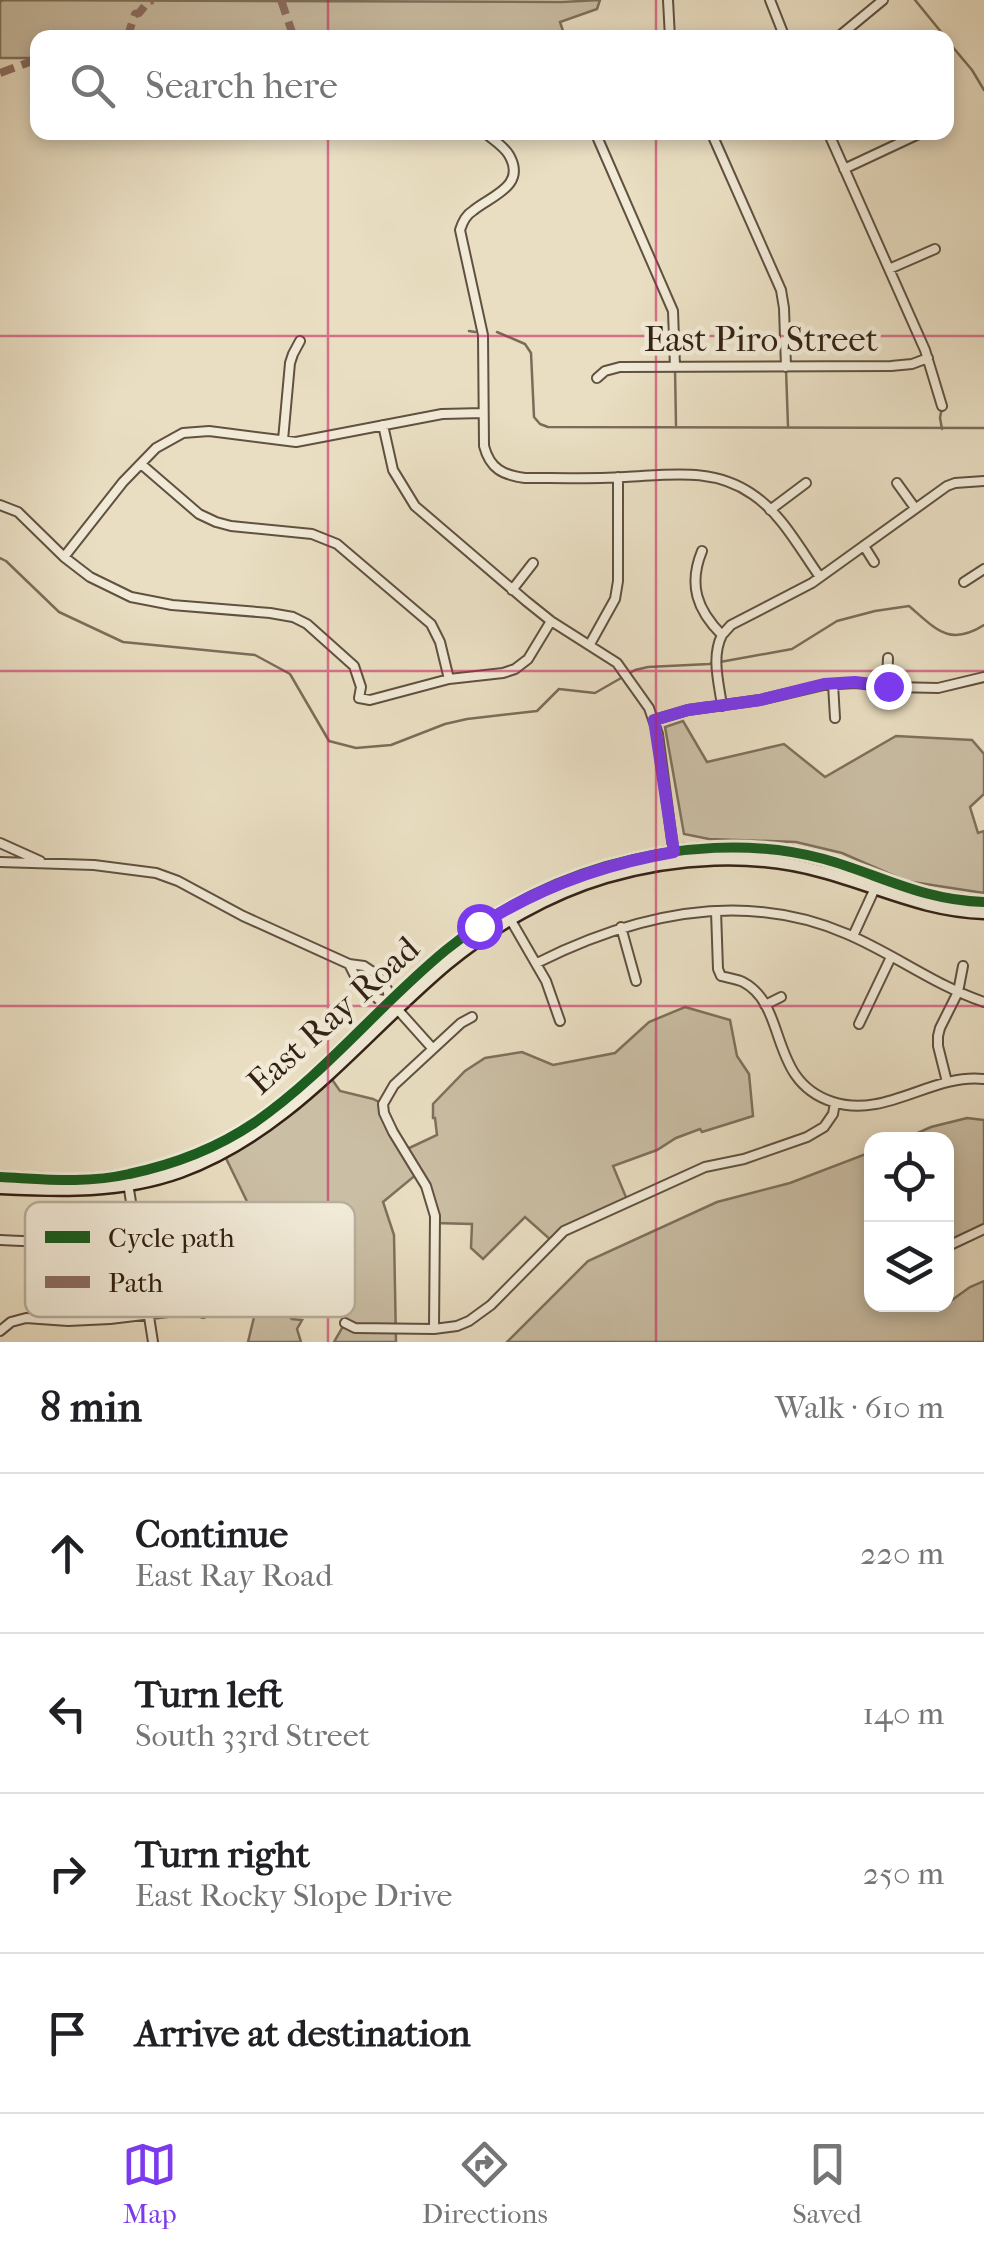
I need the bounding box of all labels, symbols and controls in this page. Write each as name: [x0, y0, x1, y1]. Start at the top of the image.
search box: [30, 30, 954, 140]
icon: search: [65, 58, 120, 113]
text: Search here: [145, 63, 338, 108]
street label: East Piro Street: [644, 319, 879, 360]
route end: [866, 664, 912, 710]
route start: [457, 904, 503, 950]
street label: East Ray Road: [239, 927, 428, 1103]
map controls: [864, 1132, 954, 1312]
button: locate: [864, 1132, 954, 1222]
legend: [25, 1202, 355, 1317]
text: Cycle path: [108, 1221, 235, 1254]
button: layers: [864, 1222, 954, 1312]
text: Path: [108, 1266, 164, 1299]
text: 8 min: [40, 1383, 142, 1432]
text: Walk · 610 m: [775, 1389, 944, 1426]
text: Continue: [135, 1512, 288, 1557]
icon: ahead: [40, 1526, 95, 1581]
text: 220 m: [860, 1535, 944, 1572]
text: East Ray Road: [135, 1557, 333, 1594]
text: Turn left: [135, 1672, 283, 1717]
icon: left: [40, 1686, 95, 1741]
text: 140 m: [863, 1695, 944, 1732]
text: South 33rd Street: [135, 1717, 370, 1754]
text: Turn right: [135, 1832, 310, 1877]
icon: right: [40, 1846, 95, 1901]
text: 250 m: [863, 1855, 944, 1892]
text: East Rocky Slope Drive: [135, 1877, 452, 1914]
icon: arrive: [40, 2006, 95, 2061]
text: Arrive at destination: [135, 2011, 471, 2056]
tab: Map: [122, 2137, 177, 2230]
tab: Directions: [422, 2137, 548, 2230]
tab: Saved: [792, 2137, 862, 2230]

